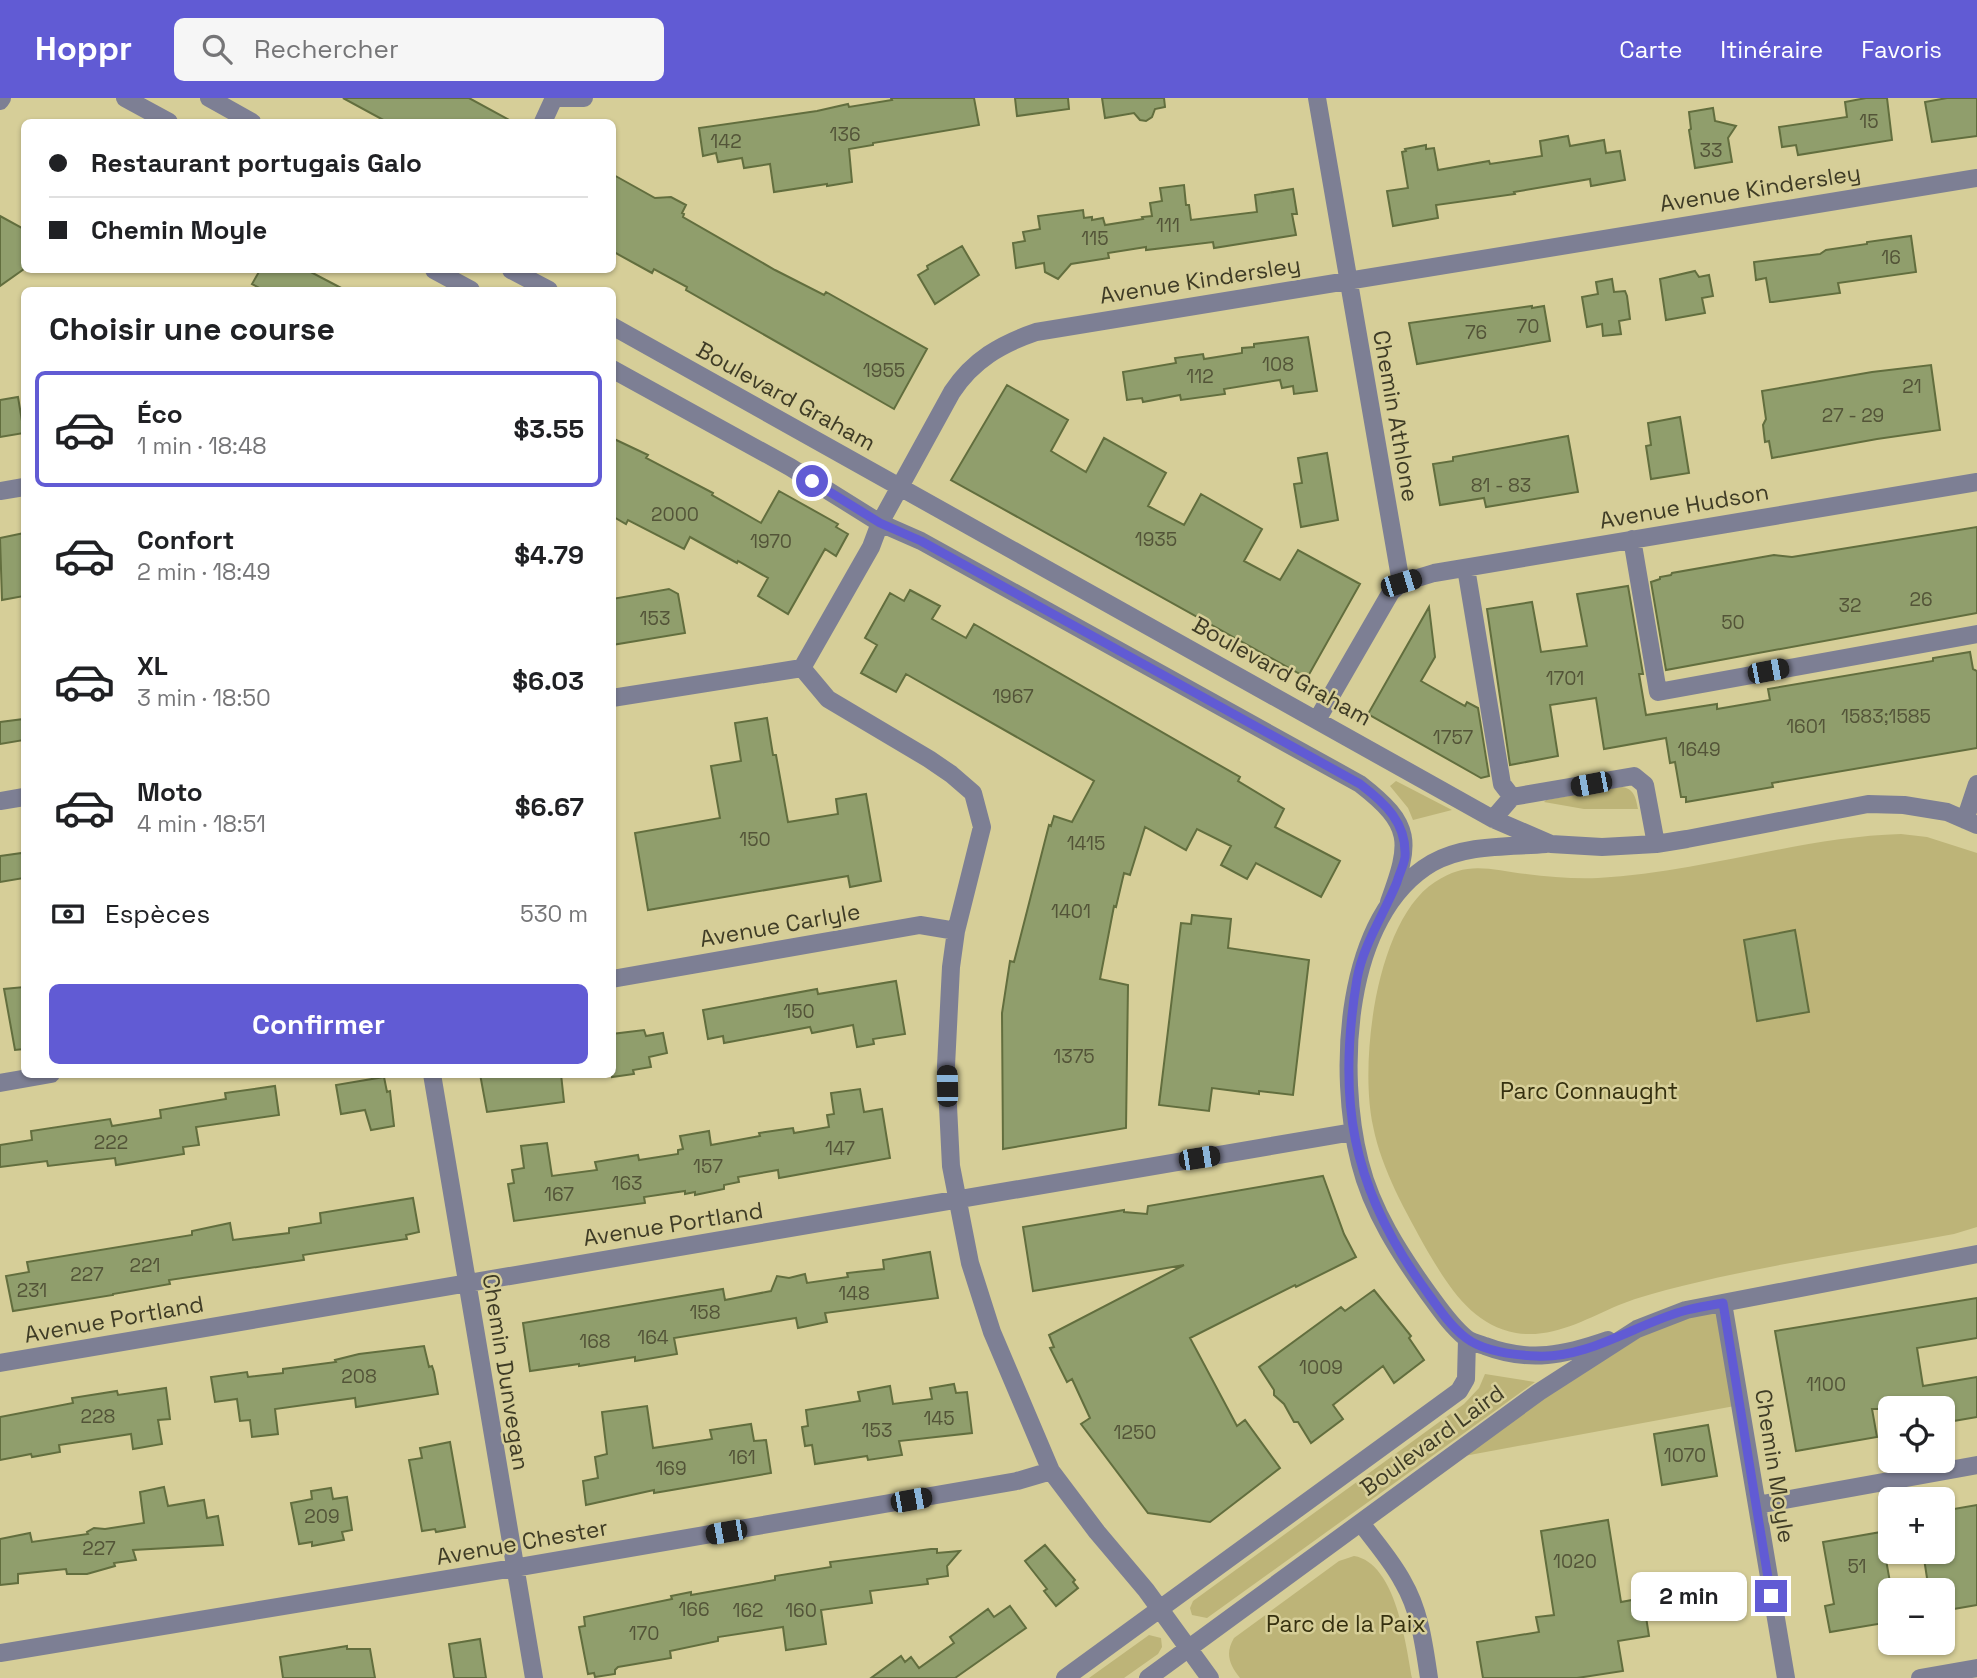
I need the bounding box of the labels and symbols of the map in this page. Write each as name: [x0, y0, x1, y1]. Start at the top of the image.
house number: 15: [1859, 109, 1879, 134]
house number: 136: [829, 122, 861, 147]
house number: 142: [710, 129, 742, 154]
house number: 33: [1700, 138, 1722, 163]
street label: Avenue Kindersley: [1657, 157, 1863, 219]
house number: 111: [1156, 213, 1180, 238]
house number: 115: [1081, 226, 1109, 251]
house number: 16: [1881, 245, 1901, 270]
street label: Avenue Kindersley: [1097, 249, 1303, 311]
house number: 70: [1517, 314, 1539, 339]
house number: 76: [1465, 320, 1487, 345]
street label: Chemin Athlone: [1366, 328, 1426, 504]
street label: Boulevard Graham: [691, 334, 881, 458]
house number: 108: [1262, 352, 1294, 377]
house number: 1955: [863, 358, 905, 383]
house number: 112: [1186, 364, 1214, 389]
house number: 21: [1902, 374, 1922, 399]
house number: 27 - 29: [1822, 403, 1884, 428]
route start: [796, 465, 828, 497]
house number: 81 - 83: [1471, 473, 1531, 498]
street label: Avenue Hudson: [1597, 476, 1771, 536]
house number: 2000: [651, 502, 699, 527]
house number: 1935: [1135, 527, 1177, 552]
house number: 1970: [750, 529, 792, 554]
car: [1378, 567, 1425, 599]
house number: 26: [1909, 587, 1933, 612]
house number: 32: [1839, 593, 1861, 618]
house number: 153: [640, 606, 670, 631]
street label: Boulevard Graham: [1187, 609, 1377, 733]
house number: 50: [1721, 610, 1745, 635]
car: [1746, 657, 1791, 685]
house number: 1701: [1546, 666, 1584, 691]
house number: 1967: [992, 684, 1034, 709]
house number: 1583;1585: [1841, 704, 1931, 729]
house number: 1601: [1786, 714, 1826, 739]
house number: 1757: [1433, 725, 1474, 750]
house number: 1649: [1677, 737, 1721, 762]
car: [1569, 770, 1614, 798]
house number: 150: [739, 827, 771, 852]
house number: 1415: [1067, 831, 1105, 856]
street label: Avenue Carlyle: [697, 896, 863, 954]
house number: 1401: [1051, 899, 1091, 924]
house number: 150: [783, 999, 815, 1024]
house number: 1375: [1053, 1044, 1095, 1069]
car: [937, 1065, 958, 1107]
park label: Parc Connaught: [1500, 1076, 1678, 1106]
house number: 222: [94, 1130, 128, 1155]
house number: 147: [825, 1136, 855, 1161]
car: [1177, 1144, 1222, 1172]
house number: 157: [693, 1154, 723, 1179]
house number: 163: [611, 1171, 643, 1196]
house number: 167: [544, 1182, 574, 1207]
street label: Avenue Portland: [581, 1195, 765, 1253]
house number: 221: [130, 1253, 160, 1278]
house number: 227: [70, 1262, 104, 1287]
street label: Chemin Dunvegan: [476, 1272, 536, 1472]
house number: 231: [17, 1278, 47, 1303]
house number: 148: [838, 1281, 870, 1306]
street label: Avenue Portland: [22, 1288, 206, 1350]
house number: 158: [689, 1300, 721, 1325]
house number: 164: [637, 1325, 669, 1350]
house number: 168: [579, 1329, 611, 1354]
house number: 1009: [1299, 1355, 1343, 1380]
house number: 208: [341, 1364, 377, 1389]
house number: 1100: [1806, 1372, 1846, 1397]
street label: Boulevard Laird: [1354, 1378, 1510, 1502]
street label: Chemin Moyle: [1748, 1387, 1802, 1545]
house number: 228: [81, 1404, 115, 1429]
house number: 145: [923, 1406, 955, 1431]
house number: 153: [862, 1418, 892, 1443]
house number: 1250: [1114, 1420, 1156, 1445]
house number: 1070: [1664, 1443, 1706, 1468]
house number: 161: [728, 1445, 756, 1470]
house number: 169: [655, 1456, 687, 1481]
car: [889, 1486, 934, 1514]
house number: 209: [304, 1504, 340, 1529]
street label: Avenue Chester: [434, 1512, 610, 1572]
car: [704, 1518, 749, 1546]
house number: 227: [82, 1536, 116, 1561]
house number: 1020: [1553, 1549, 1597, 1574]
house number: 51: [1847, 1554, 1867, 1579]
callout: 2 min: [1631, 1572, 1746, 1620]
route end: [1755, 1580, 1787, 1612]
house number: 166: [678, 1597, 710, 1622]
house number: 162: [733, 1598, 763, 1623]
house number: 160: [785, 1598, 817, 1623]
park label: Parc de la Paix: [1266, 1609, 1426, 1639]
house number: 170: [629, 1621, 659, 1646]

